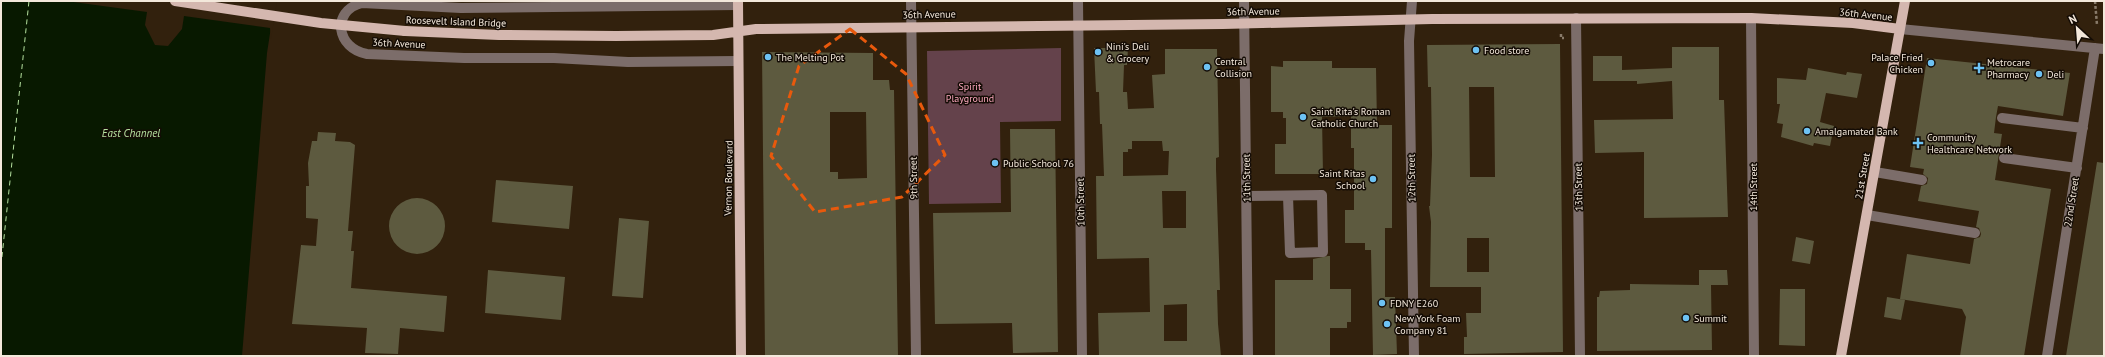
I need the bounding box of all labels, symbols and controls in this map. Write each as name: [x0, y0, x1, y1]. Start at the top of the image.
street label: 36th Avenue: [1226, 5, 1280, 18]
street label: 36th Avenue: [1839, 5, 1893, 24]
street label: 36th Avenue: [902, 8, 956, 21]
north arrow: [2057, 8, 2097, 48]
text: N: [2066, 11, 2079, 27]
street label: Roosevelt Island Bridge: [406, 13, 506, 30]
street label: 36th Avenue: [372, 36, 426, 51]
place label: Nini's Deli & Grocery: [1106, 40, 1149, 65]
place label: Food store: [1484, 44, 1529, 57]
marker: Food store: [1471, 45, 1481, 55]
marker: Nini's Deli & Grocery: [1093, 47, 1103, 57]
place label: The Melting Pot: [776, 51, 845, 64]
place label: Palace Fried Chicken: [1871, 51, 1923, 76]
marker: The Melting Pot: [763, 52, 773, 62]
place label: Central Collision: [1215, 55, 1252, 80]
place label: Metrocare Pharmacy: [1987, 56, 2030, 81]
marker: Palace Fried Chicken: [1926, 58, 1936, 68]
marker: Central Collision: [1202, 62, 1212, 72]
marker: Metrocare Pharmacy: [1974, 63, 1984, 73]
place label: Deli: [2047, 68, 2064, 81]
marker: Deli: [2034, 69, 2044, 79]
park label: Spirit Playground: [946, 80, 994, 105]
place label: Saint Rita's Roman Catholic Church: [1311, 105, 1390, 130]
marker: Saint Rita's Roman Catholic Church: [1298, 112, 1308, 122]
place label: Amalgamated Bank: [1815, 125, 1898, 138]
water label: East Channel: [102, 126, 160, 140]
marker: Amalgamated Bank: [1802, 126, 1812, 136]
place label: Community Healthcare Network: [1927, 131, 2012, 156]
marker: Community Healthcare Network: [1912, 137, 1924, 149]
street label: Vernon Boulevard: [721, 140, 736, 217]
street label: 21st Street: [1852, 151, 1873, 200]
street label: 11th Street: [1240, 153, 1253, 202]
street label: 12th Street: [1405, 153, 1418, 202]
street label: 9th Street: [907, 156, 920, 199]
place label: Public School 76: [1003, 157, 1074, 170]
marker: Public School 76: [990, 158, 1000, 168]
street label: 13th Street: [1572, 162, 1585, 211]
street label: 14th Street: [1747, 162, 1760, 211]
place label: Saint Ritas School: [1319, 167, 1365, 192]
marker: Saint Ritas School: [1368, 174, 1378, 184]
street label: 22nd Street: [2061, 176, 2082, 228]
street label: 10th Street: [1074, 177, 1087, 226]
place label: FDNY E260: [1390, 297, 1439, 310]
marker: FDNY E260: [1377, 298, 1387, 308]
place label: New York Foam Company 81: [1395, 312, 1460, 337]
place label: Summit: [1694, 312, 1728, 325]
marker: Summit: [1681, 313, 1691, 323]
marker: New York Foam Company 81: [1382, 319, 1392, 329]

